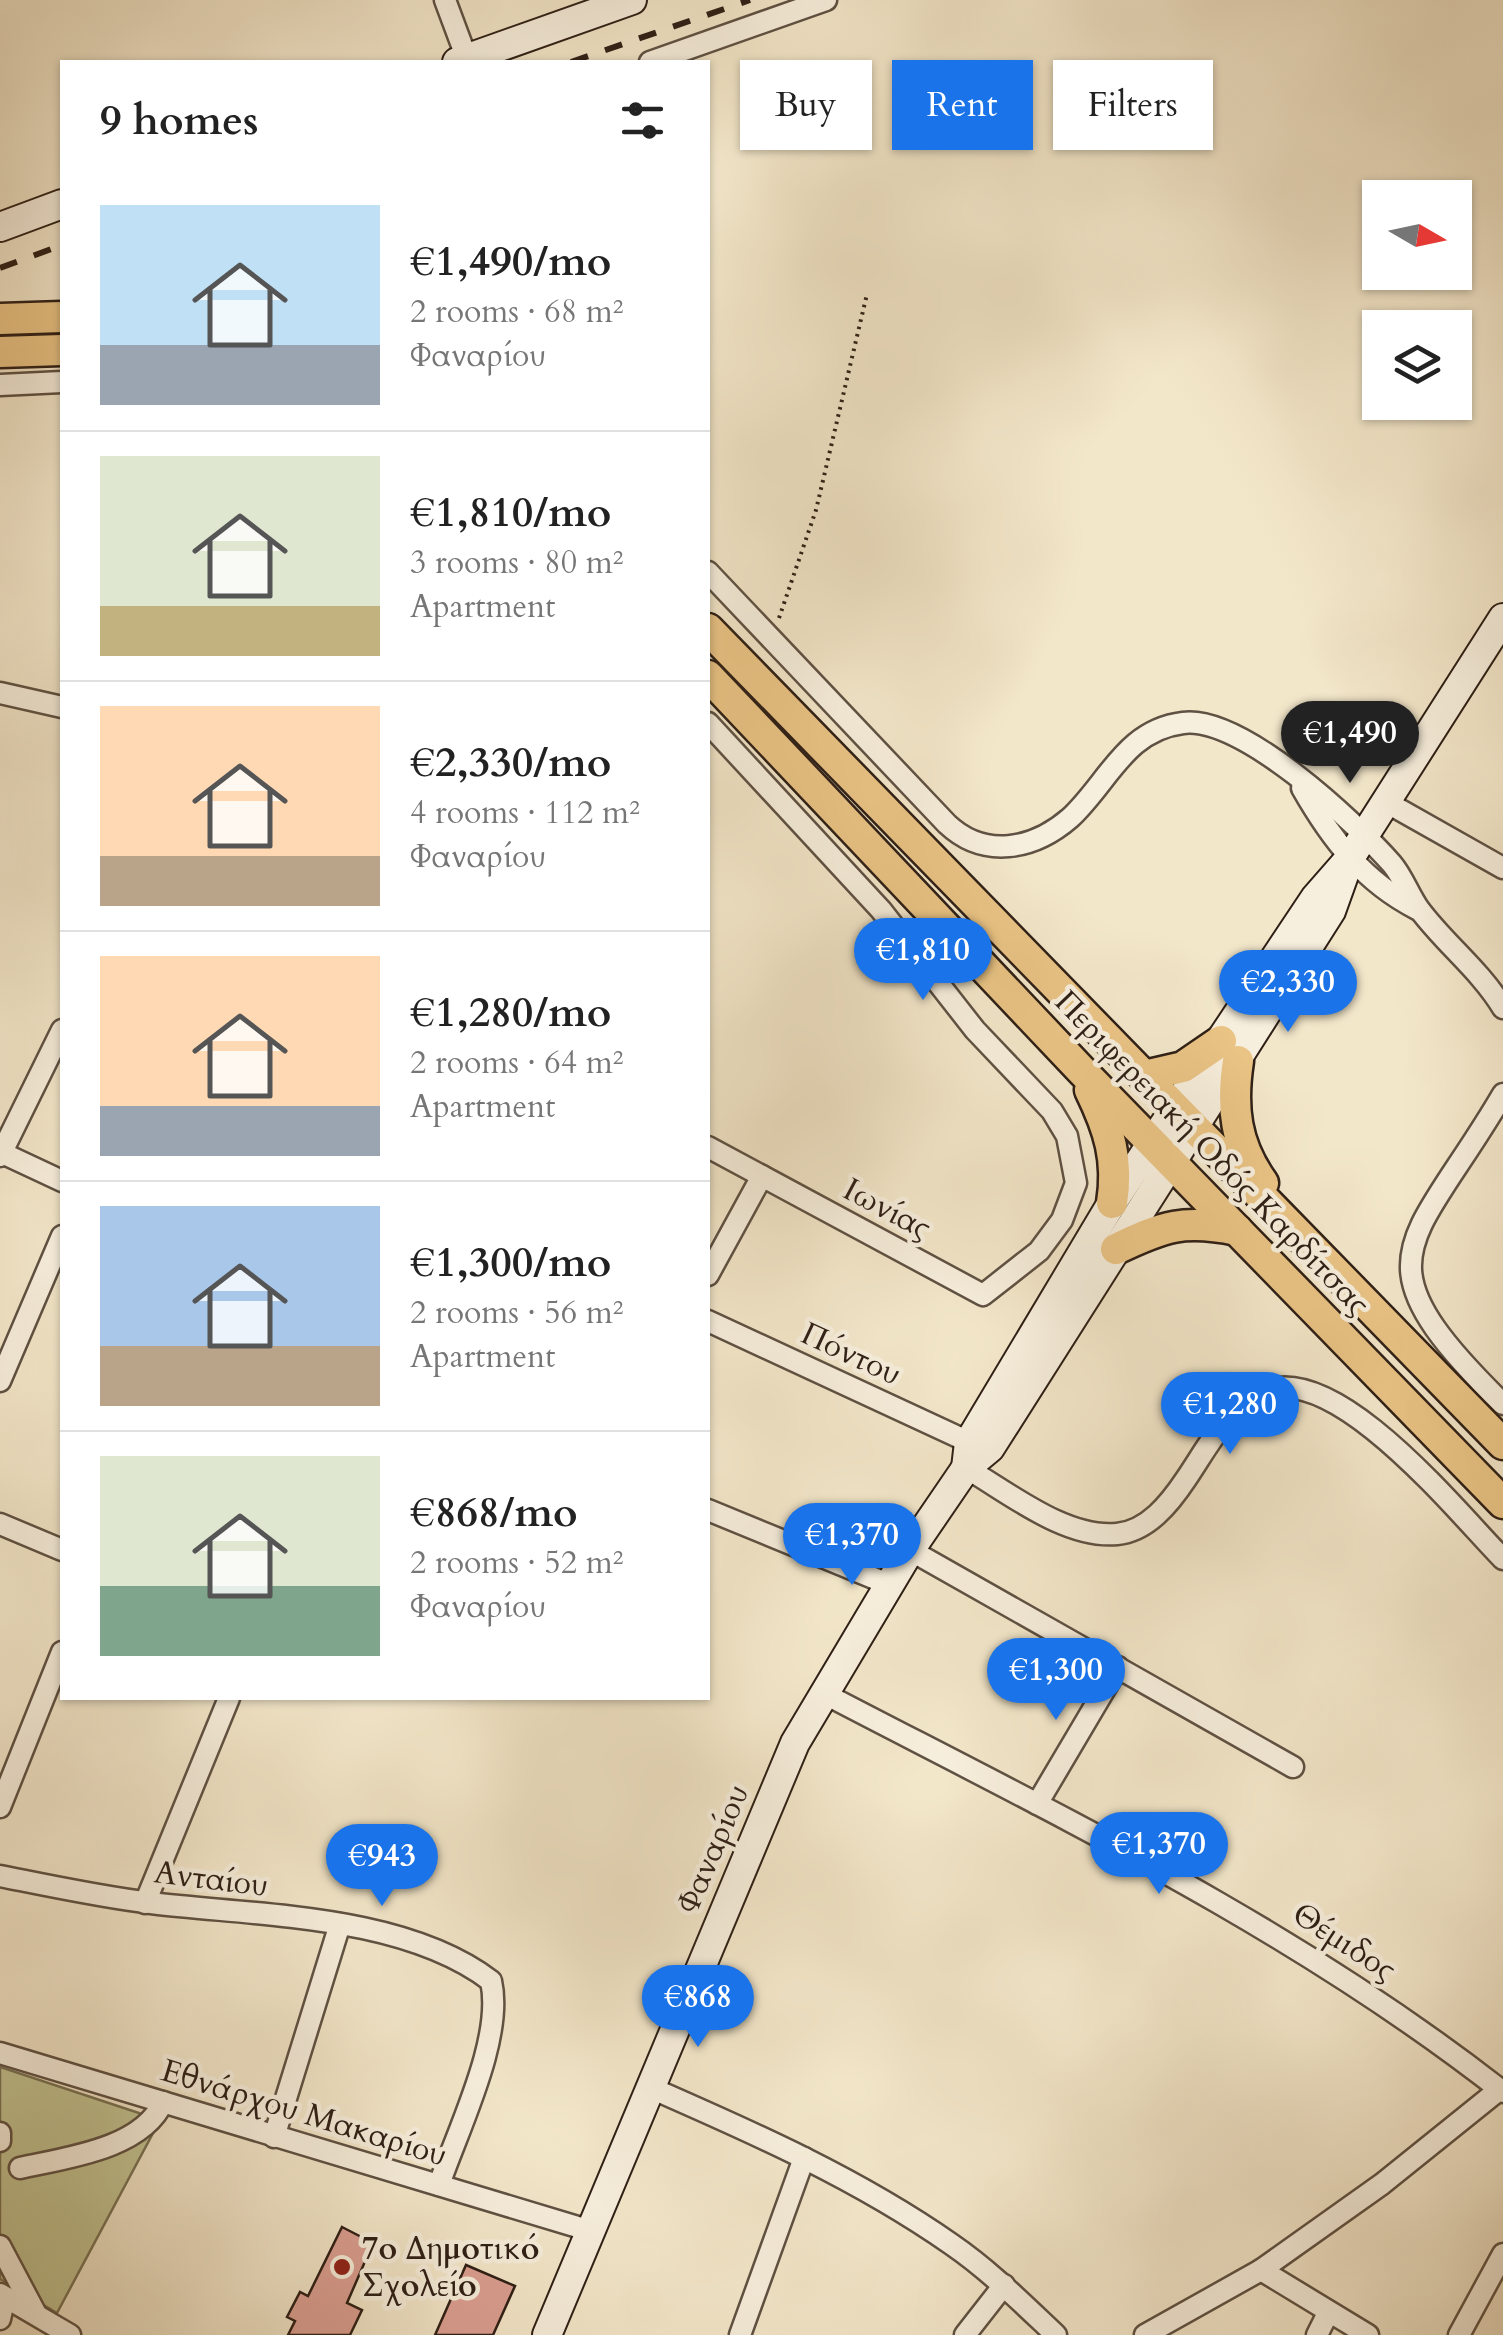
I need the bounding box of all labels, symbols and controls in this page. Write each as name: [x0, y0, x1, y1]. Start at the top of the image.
chip: Buy: [740, 60, 872, 150]
chip: Rent: [892, 60, 1033, 150]
chip: Filters: [1053, 60, 1213, 150]
text: 9 homes: [100, 92, 258, 149]
icon: filters: [615, 93, 670, 148]
north arrow: [1362, 180, 1472, 290]
map controls: [1362, 180, 1472, 420]
text: €1,490/mo: [410, 233, 611, 290]
icon: home: [180, 245, 300, 365]
text: 2 rooms · 68 m²: [410, 290, 623, 334]
button: layers: [1362, 310, 1472, 420]
text: Φαναρίου: [410, 334, 546, 378]
text: €1,810/mo: [410, 484, 611, 541]
icon: home: [180, 496, 300, 616]
text: 3 rooms · 80 m²: [410, 541, 623, 585]
text: Apartment: [410, 585, 555, 629]
pin: €1,490: [1269, 701, 1431, 786]
text: €1,490: [1303, 711, 1397, 755]
text: €2,330/mo: [410, 734, 611, 791]
icon: home: [180, 746, 300, 866]
text: 4 rooms · 112 m²: [410, 791, 640, 835]
text: Φαναρίου: [410, 835, 546, 879]
pin: €1,810: [842, 918, 1004, 1003]
text: €1,810: [876, 928, 970, 972]
pin: €2,330: [1207, 950, 1369, 1035]
text: €2,330: [1241, 960, 1335, 1004]
street label: Περιφερειακή Οδός Καρδίτσας: [1045, 981, 1379, 1325]
text: €1,280/mo: [410, 984, 611, 1041]
icon: home: [180, 996, 300, 1116]
text: 2 rooms · 64 m²: [410, 1041, 623, 1085]
text: Apartment: [410, 1085, 555, 1129]
street label: Ιωνίας: [835, 1168, 939, 1250]
text: €1,300/mo: [410, 1234, 611, 1291]
icon: home: [180, 1246, 300, 1366]
text: 2 rooms · 56 m²: [410, 1291, 623, 1335]
street label: Πόντου: [794, 1312, 908, 1396]
text: Apartment: [410, 1335, 555, 1379]
pin: €1,280: [1149, 1372, 1311, 1457]
text: €1,280: [1183, 1382, 1277, 1426]
text: €868/mo: [410, 1484, 578, 1541]
icon: home: [180, 1496, 300, 1616]
pin: €1,370: [771, 1503, 933, 1588]
text: €1,370: [805, 1513, 899, 1557]
text: 2 rooms · 52 m²: [410, 1541, 623, 1585]
text: Φαναρίου: [410, 1585, 546, 1629]
pin: €1,300: [975, 1638, 1137, 1723]
text: €1,300: [1009, 1648, 1103, 1692]
street label: Φαναρίου: [666, 1778, 760, 1920]
pin: €1,370: [1078, 1812, 1240, 1897]
text: €1,370: [1112, 1822, 1206, 1866]
pin: €943: [323, 1824, 441, 1909]
text: €943: [348, 1834, 416, 1878]
street label: Ανταίου: [152, 1850, 270, 1908]
street label: Θέμιδος: [1284, 1892, 1404, 1992]
pin: €868: [639, 1965, 757, 2050]
text: €868: [664, 1975, 732, 2019]
street label: Εθνάρχου Μακαρίου: [156, 2049, 452, 2177]
place label: 7ο Δημοτικό Σχολείο: [362, 2227, 539, 2308]
marker: 7ο Δημοτικό Σχολείο: [331, 2256, 353, 2278]

